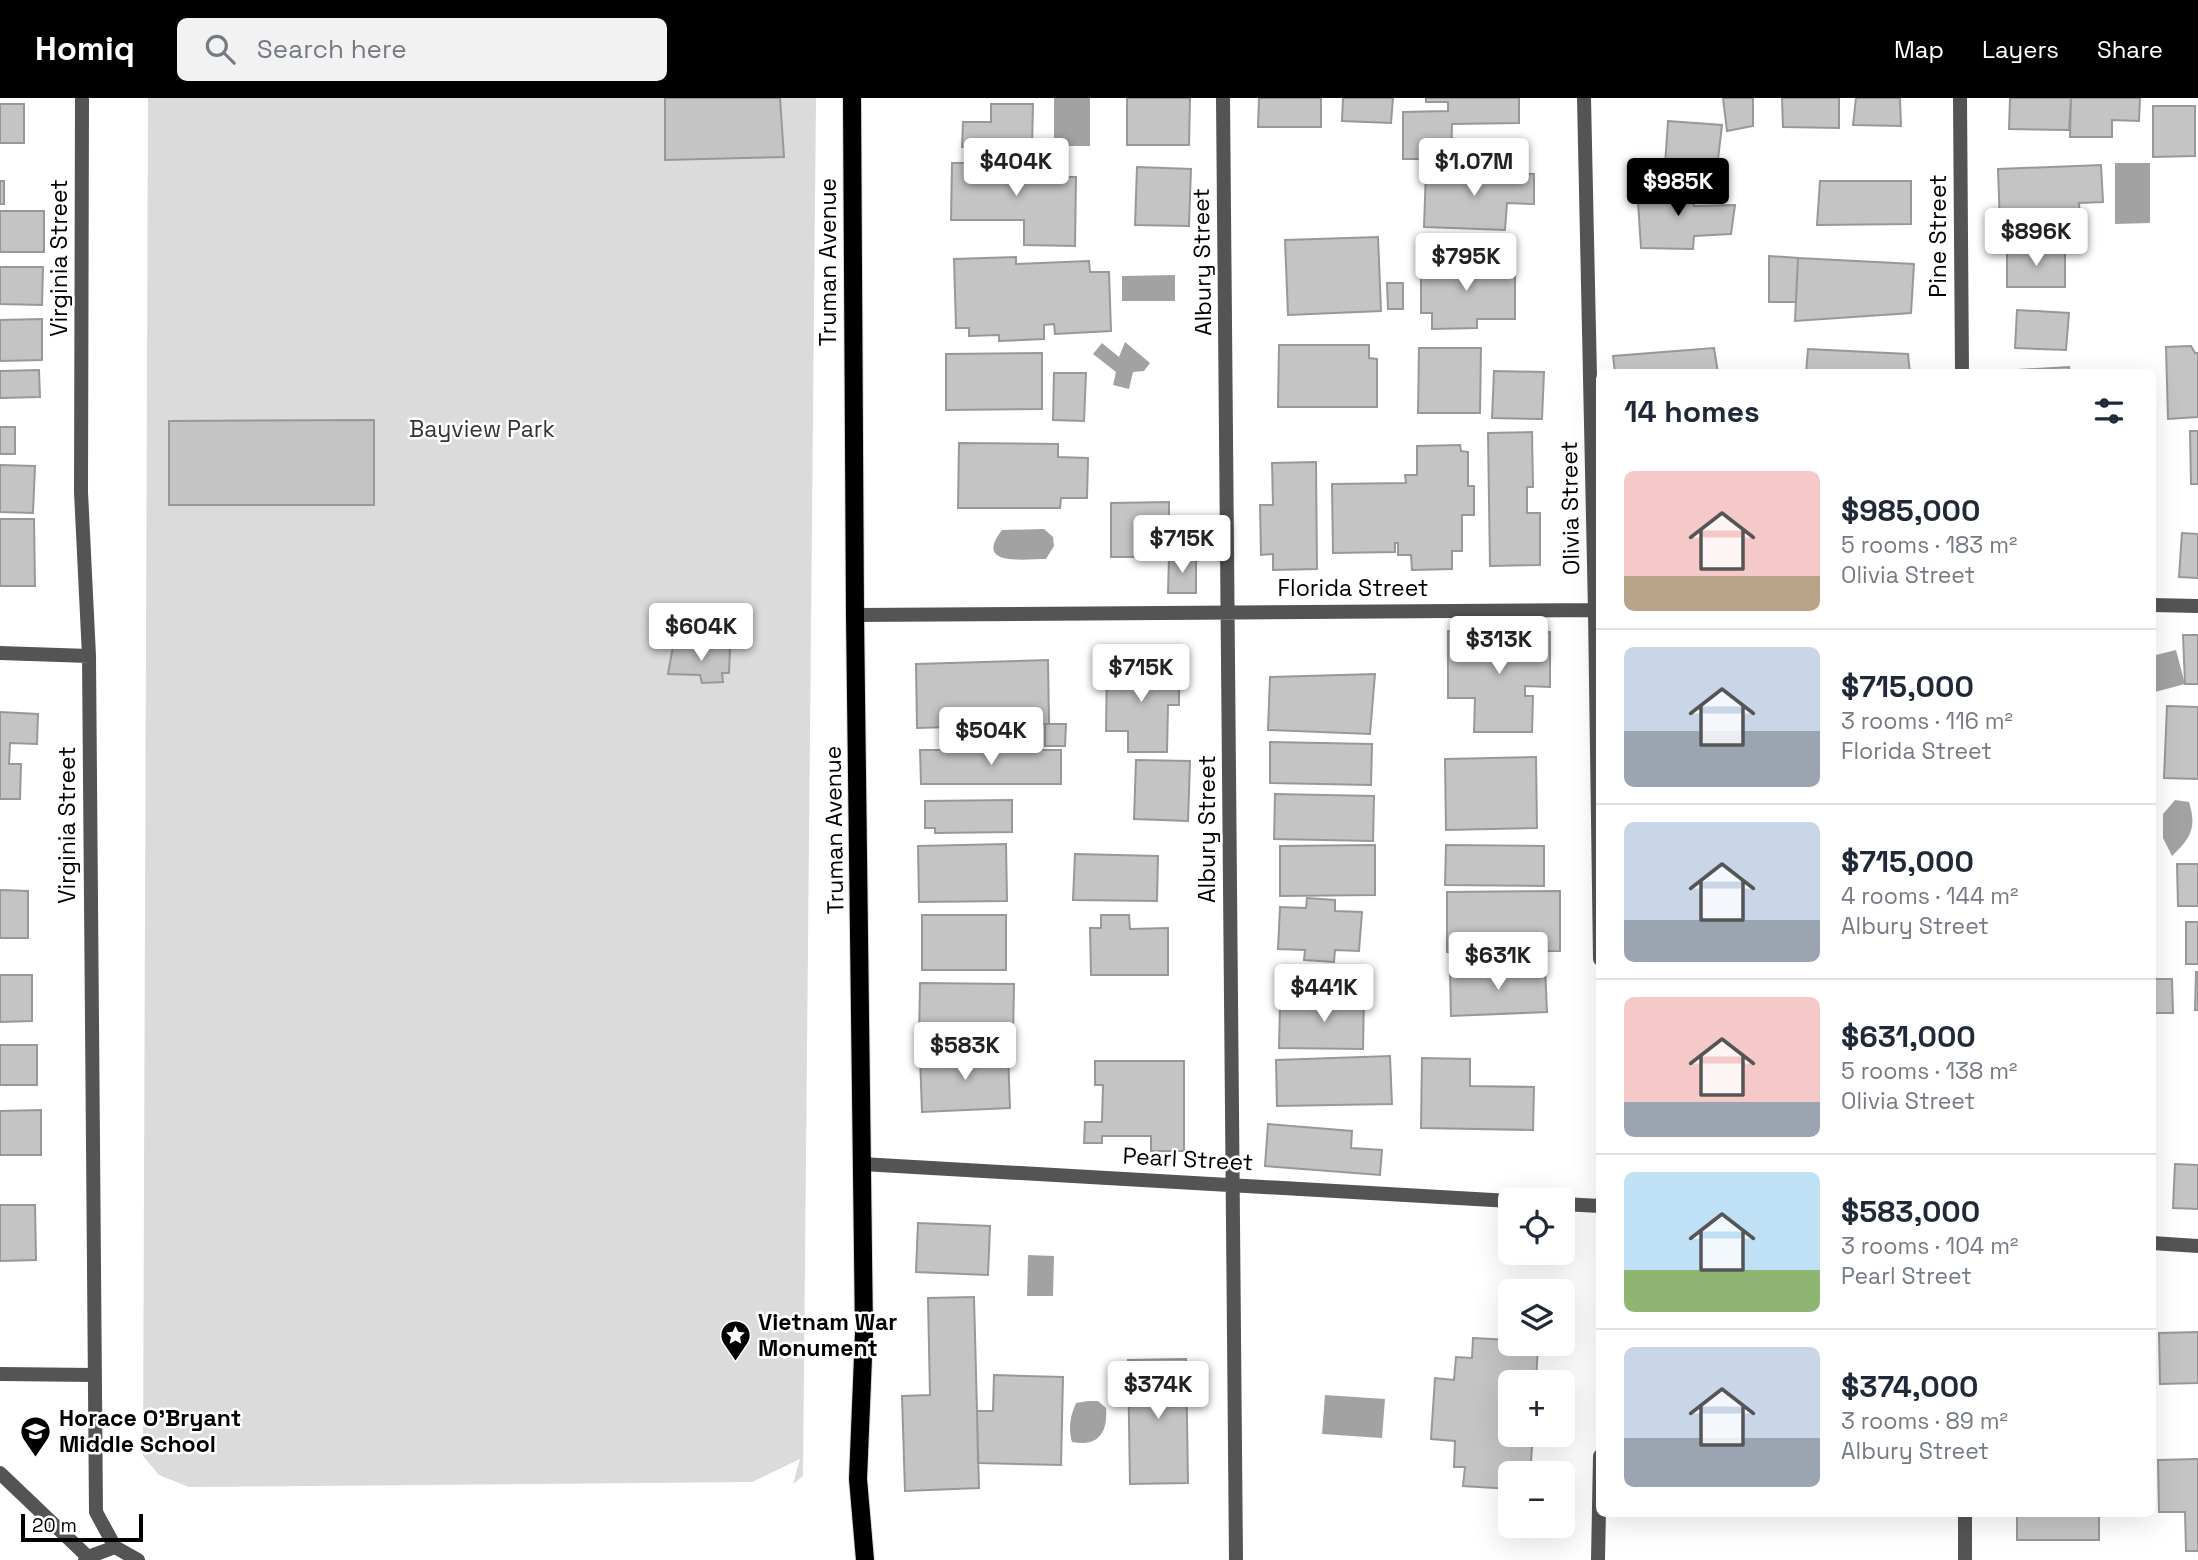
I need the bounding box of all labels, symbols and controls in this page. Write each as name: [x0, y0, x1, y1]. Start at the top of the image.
search box: [177, 18, 667, 81]
text: Homiq: [35, 28, 135, 70]
icon: search: [201, 30, 239, 68]
text: Search here: [257, 32, 407, 66]
text: Map: [1894, 34, 1944, 65]
text: Layers: [1982, 34, 2059, 65]
text: Share: [2097, 34, 2163, 65]
pin: $404K: [967, 139, 1065, 198]
pin: $1.07M: [1417, 139, 1531, 198]
text: $404K: [980, 146, 1052, 176]
text: $1.07M: [1435, 146, 1513, 176]
pin: $985K: [1629, 158, 1727, 218]
text: $985K: [1643, 166, 1713, 196]
street label: Pine Street: [1923, 174, 1953, 298]
street label: Truman Avenue: [813, 178, 843, 346]
street label: Virginia Street: [44, 179, 74, 337]
street label: Albury Street: [1186, 188, 1218, 336]
pin: $896K: [1987, 208, 2085, 268]
text: $896K: [2001, 216, 2071, 246]
pin: $795K: [1417, 234, 1515, 293]
text: $795K: [1431, 241, 1501, 271]
text: 14 homes: [1624, 392, 1760, 431]
icon: filters: [2090, 392, 2128, 430]
park label: Bayview Park: [409, 414, 555, 444]
street label: Olivia Street: [1554, 441, 1586, 575]
text: $985,000: [1841, 491, 1981, 530]
icon: home: [1680, 499, 1764, 583]
pin: $715K: [1133, 516, 1231, 575]
text: $715K: [1149, 523, 1215, 553]
text: 5 rooms · 183 m²: [1841, 530, 2017, 560]
text: Olivia Street: [1841, 560, 1975, 590]
street label: Florida Street: [1278, 573, 1428, 603]
pin: $604K: [652, 603, 750, 663]
text: $604K: [665, 611, 737, 641]
pin: $313K: [1450, 616, 1548, 676]
text: $313K: [1466, 624, 1532, 654]
pin: $715K: [1092, 644, 1190, 704]
text: $715K: [1108, 652, 1174, 682]
text: $715,000: [1841, 667, 1974, 706]
icon: home: [1680, 675, 1764, 759]
text: 3 rooms · 116 m²: [1841, 706, 2013, 736]
pin: $504K: [942, 708, 1040, 767]
text: $504K: [955, 715, 1027, 745]
text: Florida Street: [1841, 736, 1992, 766]
street label: Virginia Street: [52, 746, 82, 904]
street label: Truman Avenue: [818, 746, 850, 914]
street label: Albury Street: [1192, 755, 1222, 903]
text: $715,000: [1841, 842, 1974, 881]
icon: home: [1680, 850, 1764, 934]
text: 4 rooms · 144 m²: [1841, 881, 2018, 911]
text: Albury Street: [1841, 911, 1989, 941]
pin: $631K: [1449, 932, 1547, 992]
text: $631K: [1465, 940, 1531, 970]
pin: $441K: [1275, 964, 1373, 1024]
text: $441K: [1290, 972, 1358, 1002]
text: $631,000: [1841, 1017, 1976, 1056]
pin: $583K: [916, 1023, 1014, 1082]
icon: home: [1680, 1025, 1764, 1109]
text: $583K: [930, 1030, 1000, 1060]
text: 5 rooms · 138 m²: [1841, 1056, 2017, 1086]
text: Olivia Street: [1841, 1086, 1975, 1116]
street label: Pearl Street: [1122, 1141, 1254, 1177]
map controls: [1498, 1188, 1575, 1538]
button: locate: [1498, 1188, 1575, 1265]
text: $583,000: [1841, 1192, 1980, 1231]
icon: home: [1680, 1200, 1764, 1284]
text: 3 rooms · 104 m²: [1841, 1231, 2018, 1261]
text: Pearl Street: [1841, 1261, 1972, 1291]
button: layers: [1498, 1279, 1575, 1356]
place label: Vietnam War Monument: [758, 1307, 897, 1363]
place icon: Vietnam War Monument: [718, 1318, 752, 1362]
pin: $374K: [1109, 1362, 1207, 1421]
text: $374,000: [1841, 1367, 1979, 1406]
text: $374K: [1124, 1369, 1192, 1399]
button: +: [1498, 1370, 1575, 1447]
icon: home: [1680, 1375, 1764, 1459]
place label: Horace O'Bryant Middle School: [59, 1403, 241, 1459]
text: 3 rooms · 89 m²: [1841, 1406, 2008, 1436]
school or university icon: Horace O'Bryant Middle School: [19, 1414, 53, 1458]
text: Albury Street: [1841, 1436, 1989, 1466]
button: −: [1498, 1461, 1575, 1538]
scale bar: [21, 1511, 144, 1543]
text: 20 m: [32, 1513, 77, 1538]

